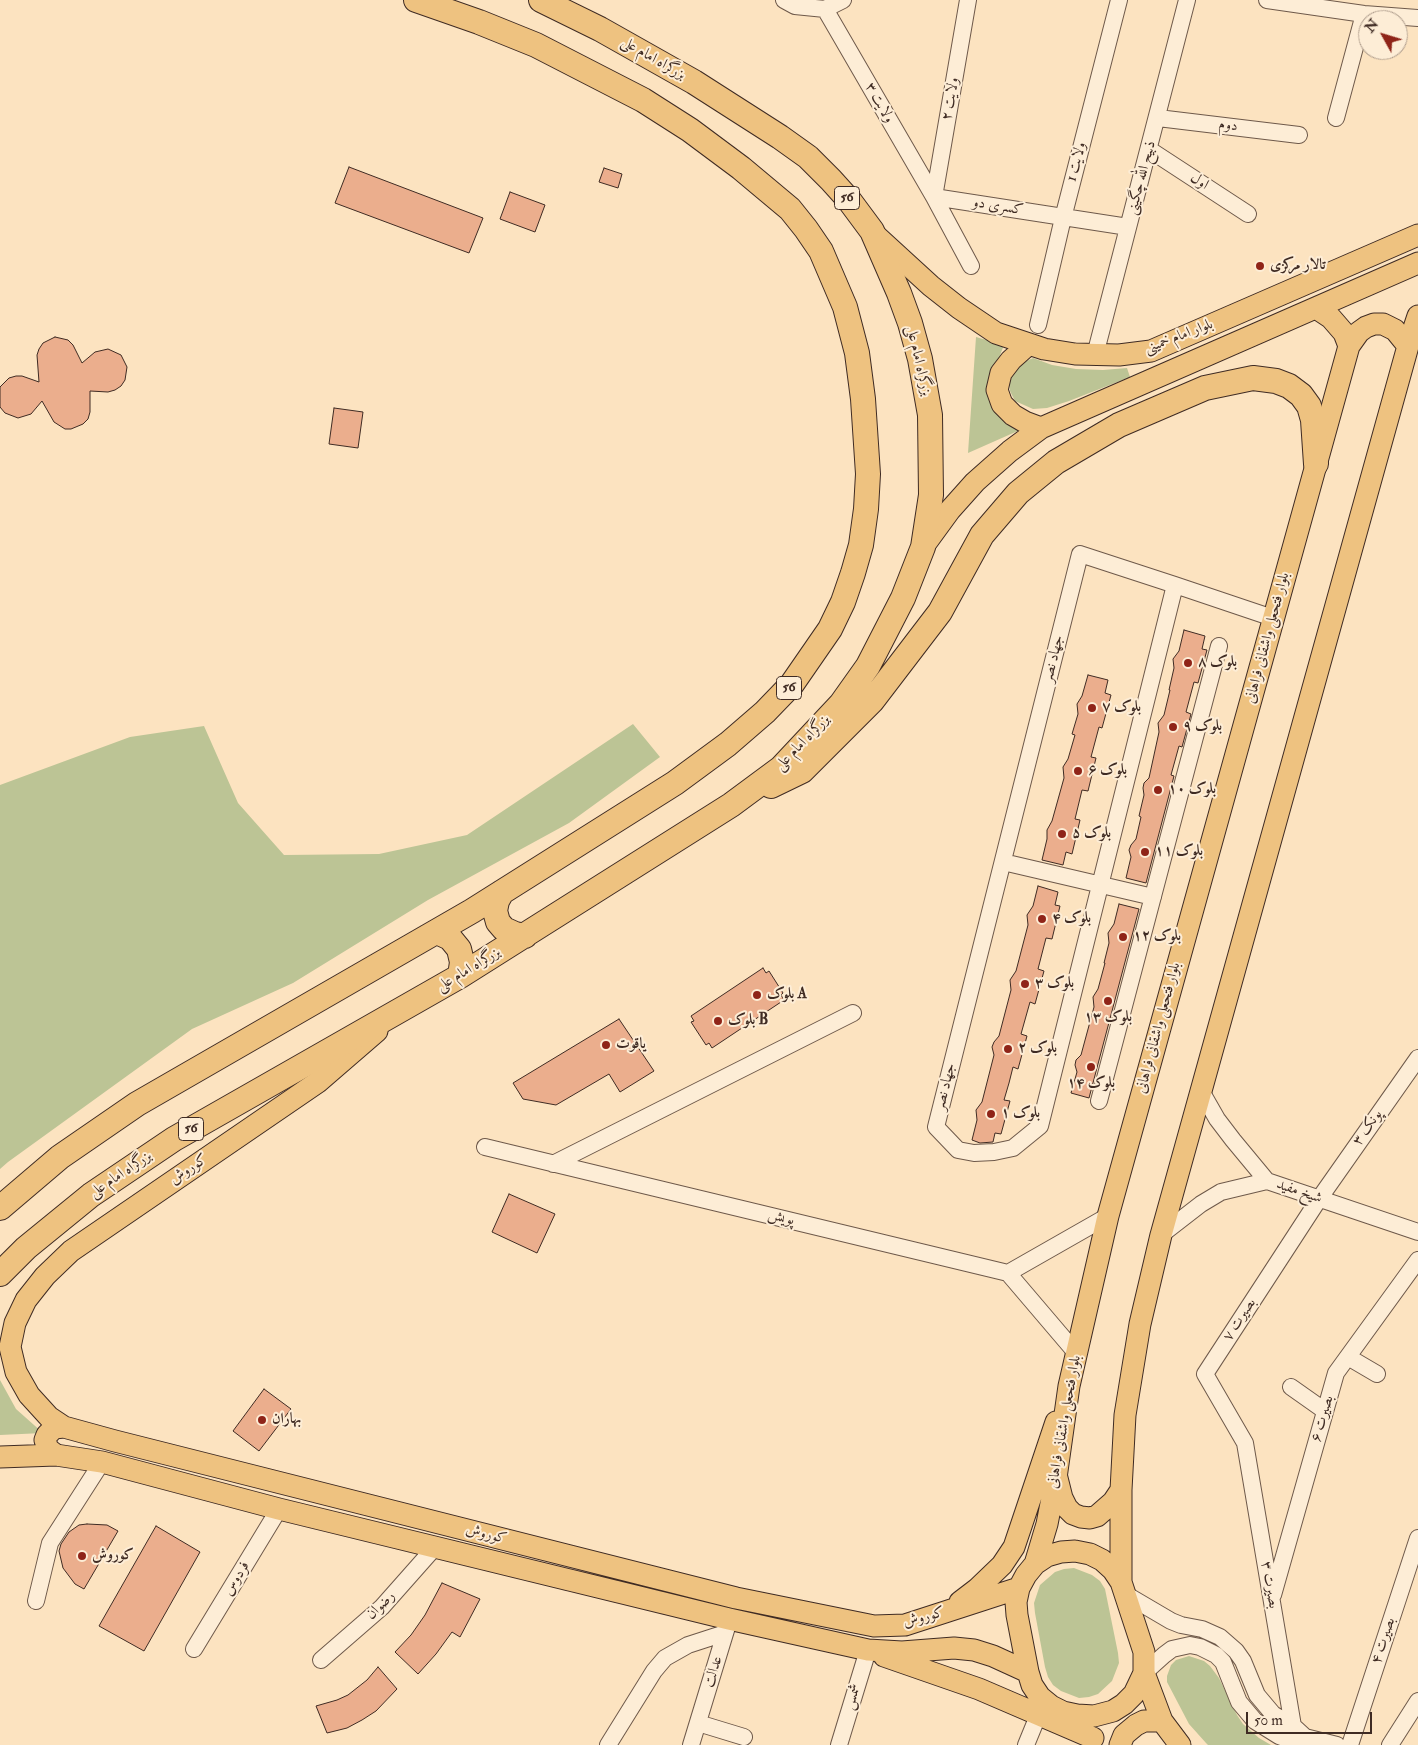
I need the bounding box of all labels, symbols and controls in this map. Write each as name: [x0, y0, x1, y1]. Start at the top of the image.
north arrow: [1358, 10, 1408, 60]
text: N: [1361, 16, 1382, 36]
street label: بزرگراه امام علی: [618, 33, 688, 85]
street label: ولایت ۲: [938, 76, 964, 122]
street label: ولایت ۳: [860, 80, 898, 126]
street label: دوم: [1217, 116, 1239, 136]
street label: ذبیح الله چگینی: [1124, 139, 1160, 217]
street label: ولایت 1: [1063, 140, 1091, 184]
street label: اول: [1186, 169, 1212, 195]
road number: 56: [834, 187, 860, 210]
street label: کسری دو: [971, 194, 1025, 220]
place label: تالار مرکزی: [1270, 257, 1326, 275]
marker: تالار مرکزی: [1254, 260, 1266, 272]
street label: بلوار امام خمینی: [1142, 316, 1216, 358]
street label: بزرگراه امام علی: [901, 324, 935, 398]
street label: بلوار فتحعلی واشقانی فراهانی: [1242, 571, 1294, 705]
street label: جهاد نصر: [1039, 634, 1069, 684]
place label: بلوک ۸: [1198, 654, 1237, 672]
marker: بلوک ۸: [1182, 657, 1194, 669]
road number: 56: [776, 676, 802, 700]
place label: بلوک ۷: [1102, 699, 1141, 717]
marker: بلوک ۷: [1086, 702, 1098, 714]
street label: بزرگراه امام علی: [772, 711, 834, 775]
place label: بلوک ۹: [1183, 718, 1222, 736]
marker: بلوک ۹: [1167, 721, 1179, 733]
place label: بلوک ۶: [1088, 762, 1127, 780]
marker: بلوک ۶: [1072, 765, 1084, 777]
place label: بلوک ۱۰: [1168, 781, 1216, 799]
marker: بلوک ۱۰: [1152, 784, 1164, 796]
place label: بلوک ۵: [1072, 825, 1111, 843]
marker: بلوک ۵: [1056, 828, 1068, 840]
place label: بلوک ۱۱: [1155, 843, 1203, 861]
marker: بلوک ۱۱: [1139, 846, 1151, 858]
place label: بلوک ۴: [1052, 910, 1091, 928]
marker: بلوک ۴: [1036, 913, 1048, 925]
place label: بلوک ۱۲: [1133, 928, 1181, 946]
marker: بلوک ۱۲: [1117, 931, 1129, 943]
street label: بزرگراه امام علی: [434, 944, 504, 996]
street label: بلوار فتحعلی واشقانی فراهانی: [1133, 961, 1185, 1095]
place label: بلوک ۳: [1035, 975, 1074, 993]
marker: بلوک ۳: [1019, 978, 1031, 990]
place label: بلوک A: [767, 986, 807, 1004]
marker: بلوک A: [751, 989, 763, 1001]
marker: بلوک ۱۳: [1102, 995, 1114, 1007]
place label: بلوک ۱۳: [1084, 1009, 1132, 1027]
place label: بلوک B: [728, 1012, 768, 1030]
marker: بلوک B: [712, 1015, 724, 1027]
place label: یاقوت: [616, 1036, 646, 1054]
marker: یاقوت: [600, 1039, 612, 1051]
place label: بلوک ۲: [1018, 1040, 1057, 1058]
marker: بلوک ۲: [1002, 1043, 1014, 1055]
marker: بلوک ۱۴: [1085, 1061, 1097, 1073]
street label: جهاد نصر: [931, 1062, 961, 1112]
place label: بلوک ۱۴: [1067, 1075, 1115, 1093]
place label: بلوک ۱: [1001, 1105, 1040, 1123]
street label: پونک ۳: [1349, 1107, 1387, 1149]
marker: بلوک ۱: [985, 1108, 997, 1120]
road number: 56: [178, 1118, 204, 1140]
street label: بزرگراه امام علی: [86, 1148, 156, 1202]
street label: کوروش: [167, 1151, 211, 1189]
street label: شیخ مفید: [1274, 1176, 1324, 1208]
street label: پویش: [766, 1206, 796, 1230]
street label: بصیرت ۷: [1219, 1295, 1261, 1345]
street label: بلوار فتحعلی واشقانی فراهانی: [1044, 1354, 1086, 1490]
street label: بصیرت ۶: [1308, 1394, 1338, 1444]
place label: بهاران: [272, 1411, 301, 1429]
marker: بهاران: [256, 1414, 268, 1426]
street label: کوروش: [463, 1521, 509, 1549]
place label: کوروش: [92, 1547, 134, 1565]
marker: کوروش: [76, 1550, 88, 1562]
street label: فردوس: [220, 1558, 254, 1600]
street label: بصیرت ۳: [1256, 1560, 1282, 1610]
street label: رضوان: [363, 1588, 399, 1624]
street label: کوروش: [901, 1604, 947, 1632]
street label: بصیرت ۴: [1368, 1616, 1400, 1666]
street label: عدالت: [701, 1654, 727, 1690]
street label: شمس: [841, 1682, 865, 1712]
scale bar: [1248, 1702, 1374, 1734]
text: 50 m: [1254, 1711, 1283, 1730]

